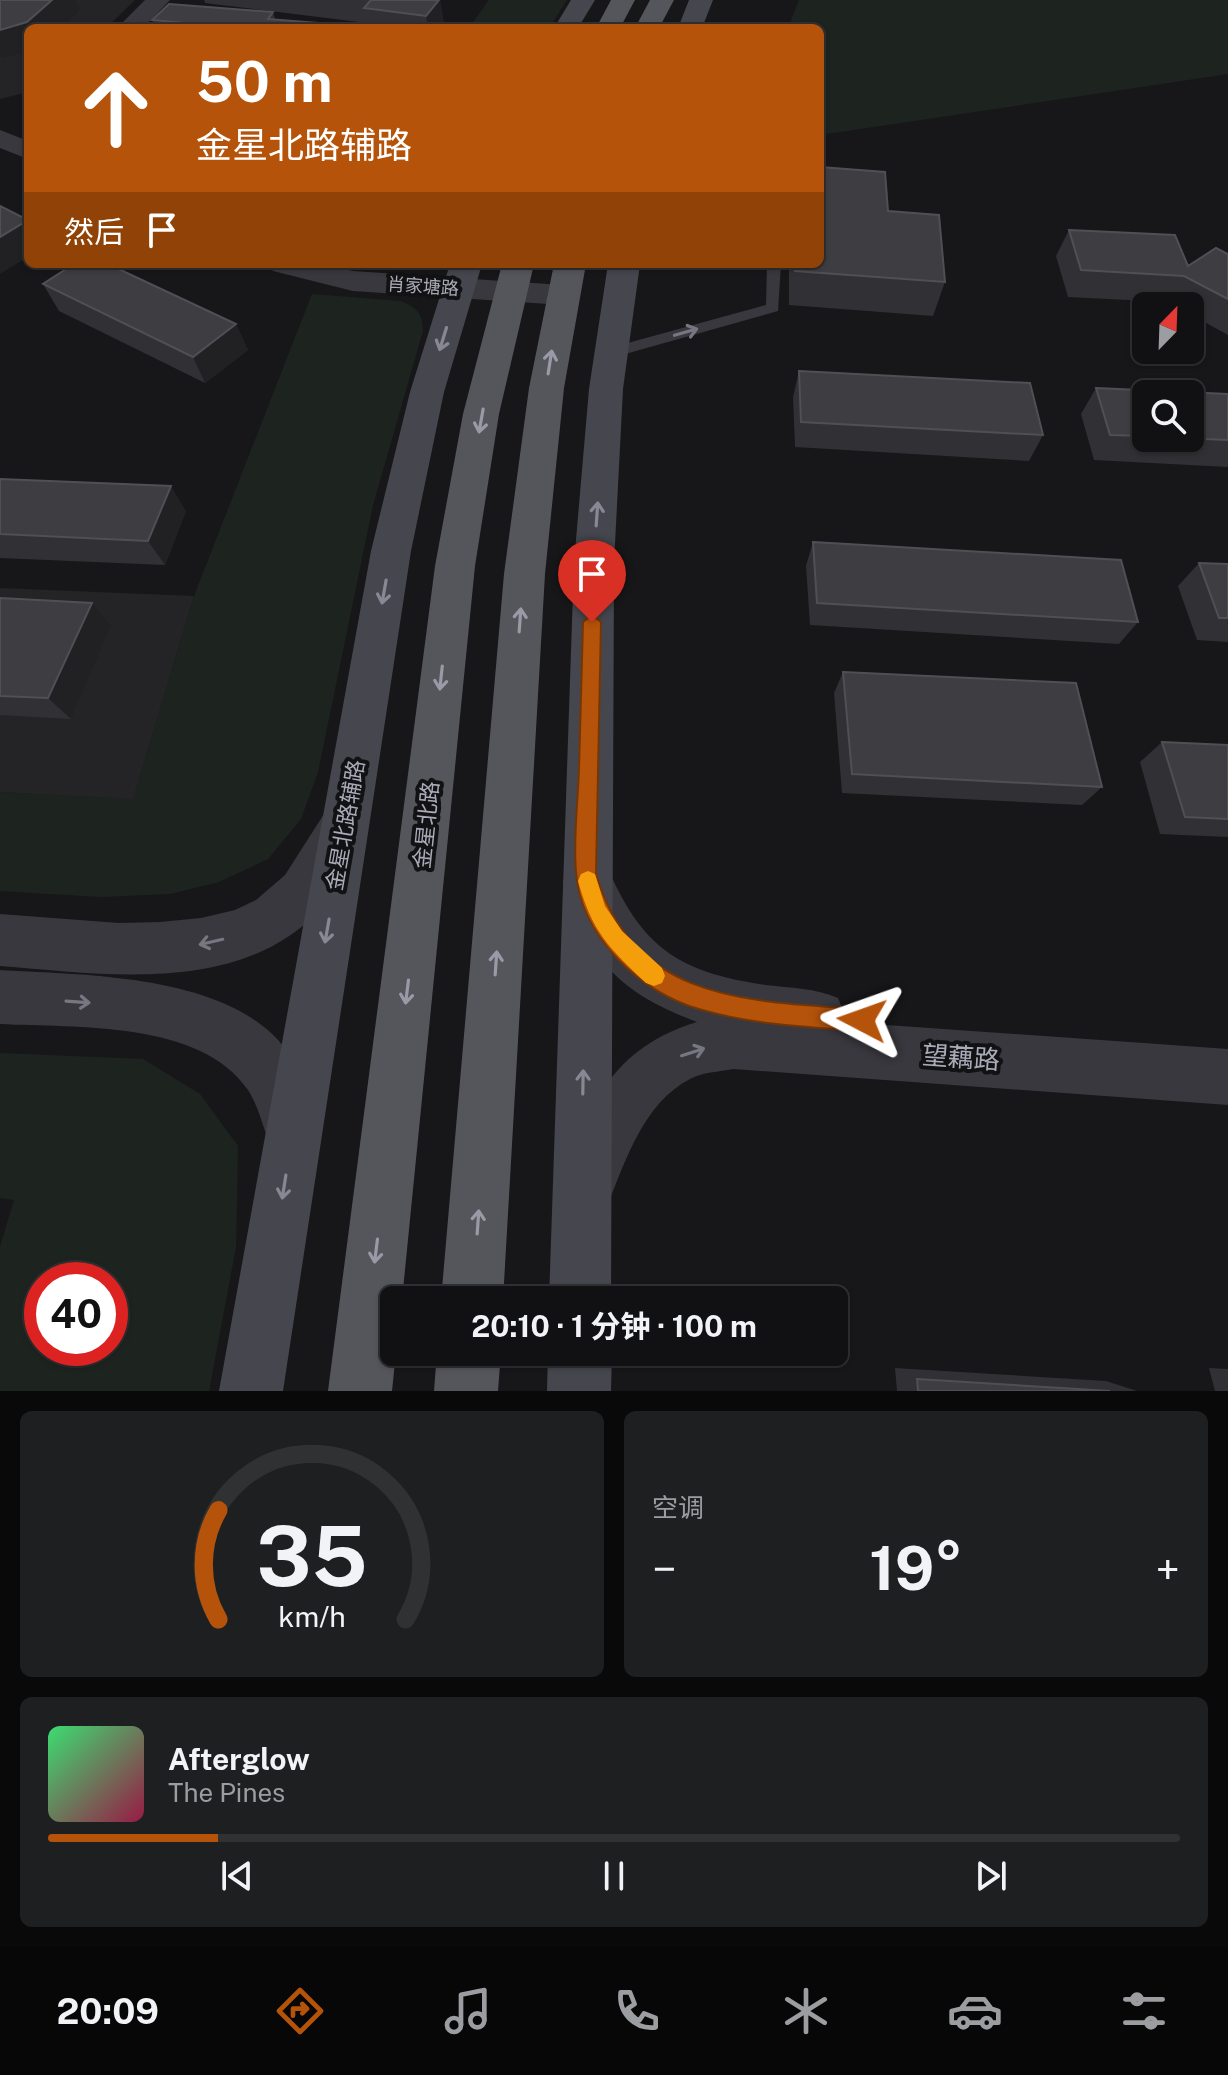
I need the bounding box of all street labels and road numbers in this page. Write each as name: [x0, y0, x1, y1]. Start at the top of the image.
street label: 肖家塘路: [386, 273, 460, 299]
street label: 金星北路辅路: [321, 758, 369, 892]
street label: 金星北路: [408, 780, 444, 870]
street label: 望藕路: [921, 1039, 1001, 1075]

